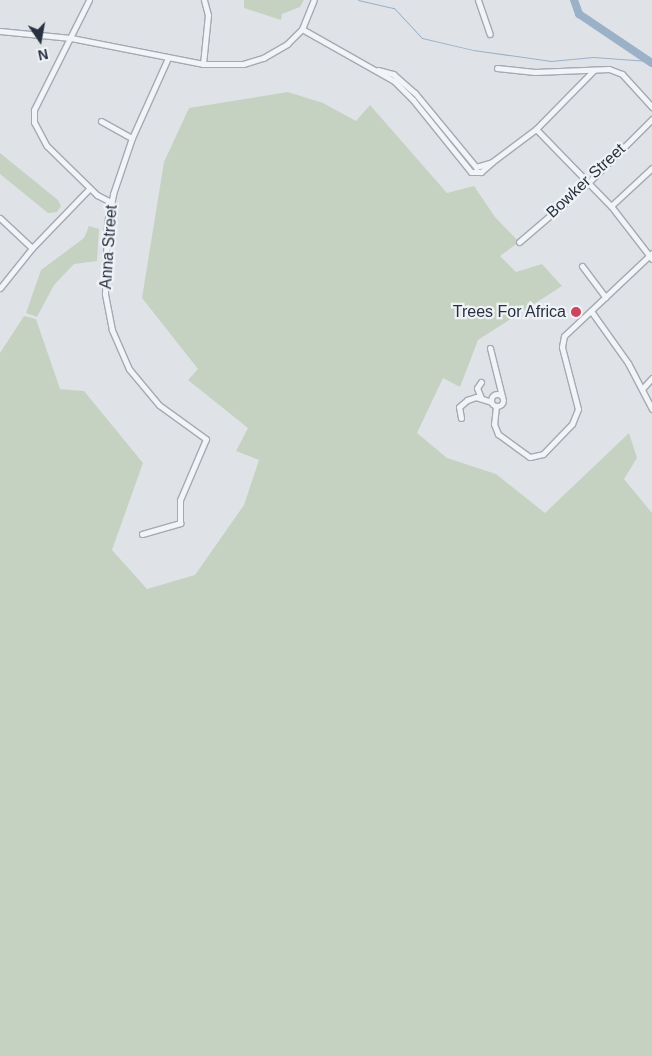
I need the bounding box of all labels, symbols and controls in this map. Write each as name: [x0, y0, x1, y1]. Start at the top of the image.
north arrow: [15, 15, 65, 65]
text: N: [37, 46, 50, 64]
street label: Bowker Street: [543, 140, 629, 222]
street label: Anna Street: [96, 204, 122, 290]
place label: Trees For Africa: [452, 302, 566, 322]
marker: Trees For Africa: [570, 306, 582, 318]

